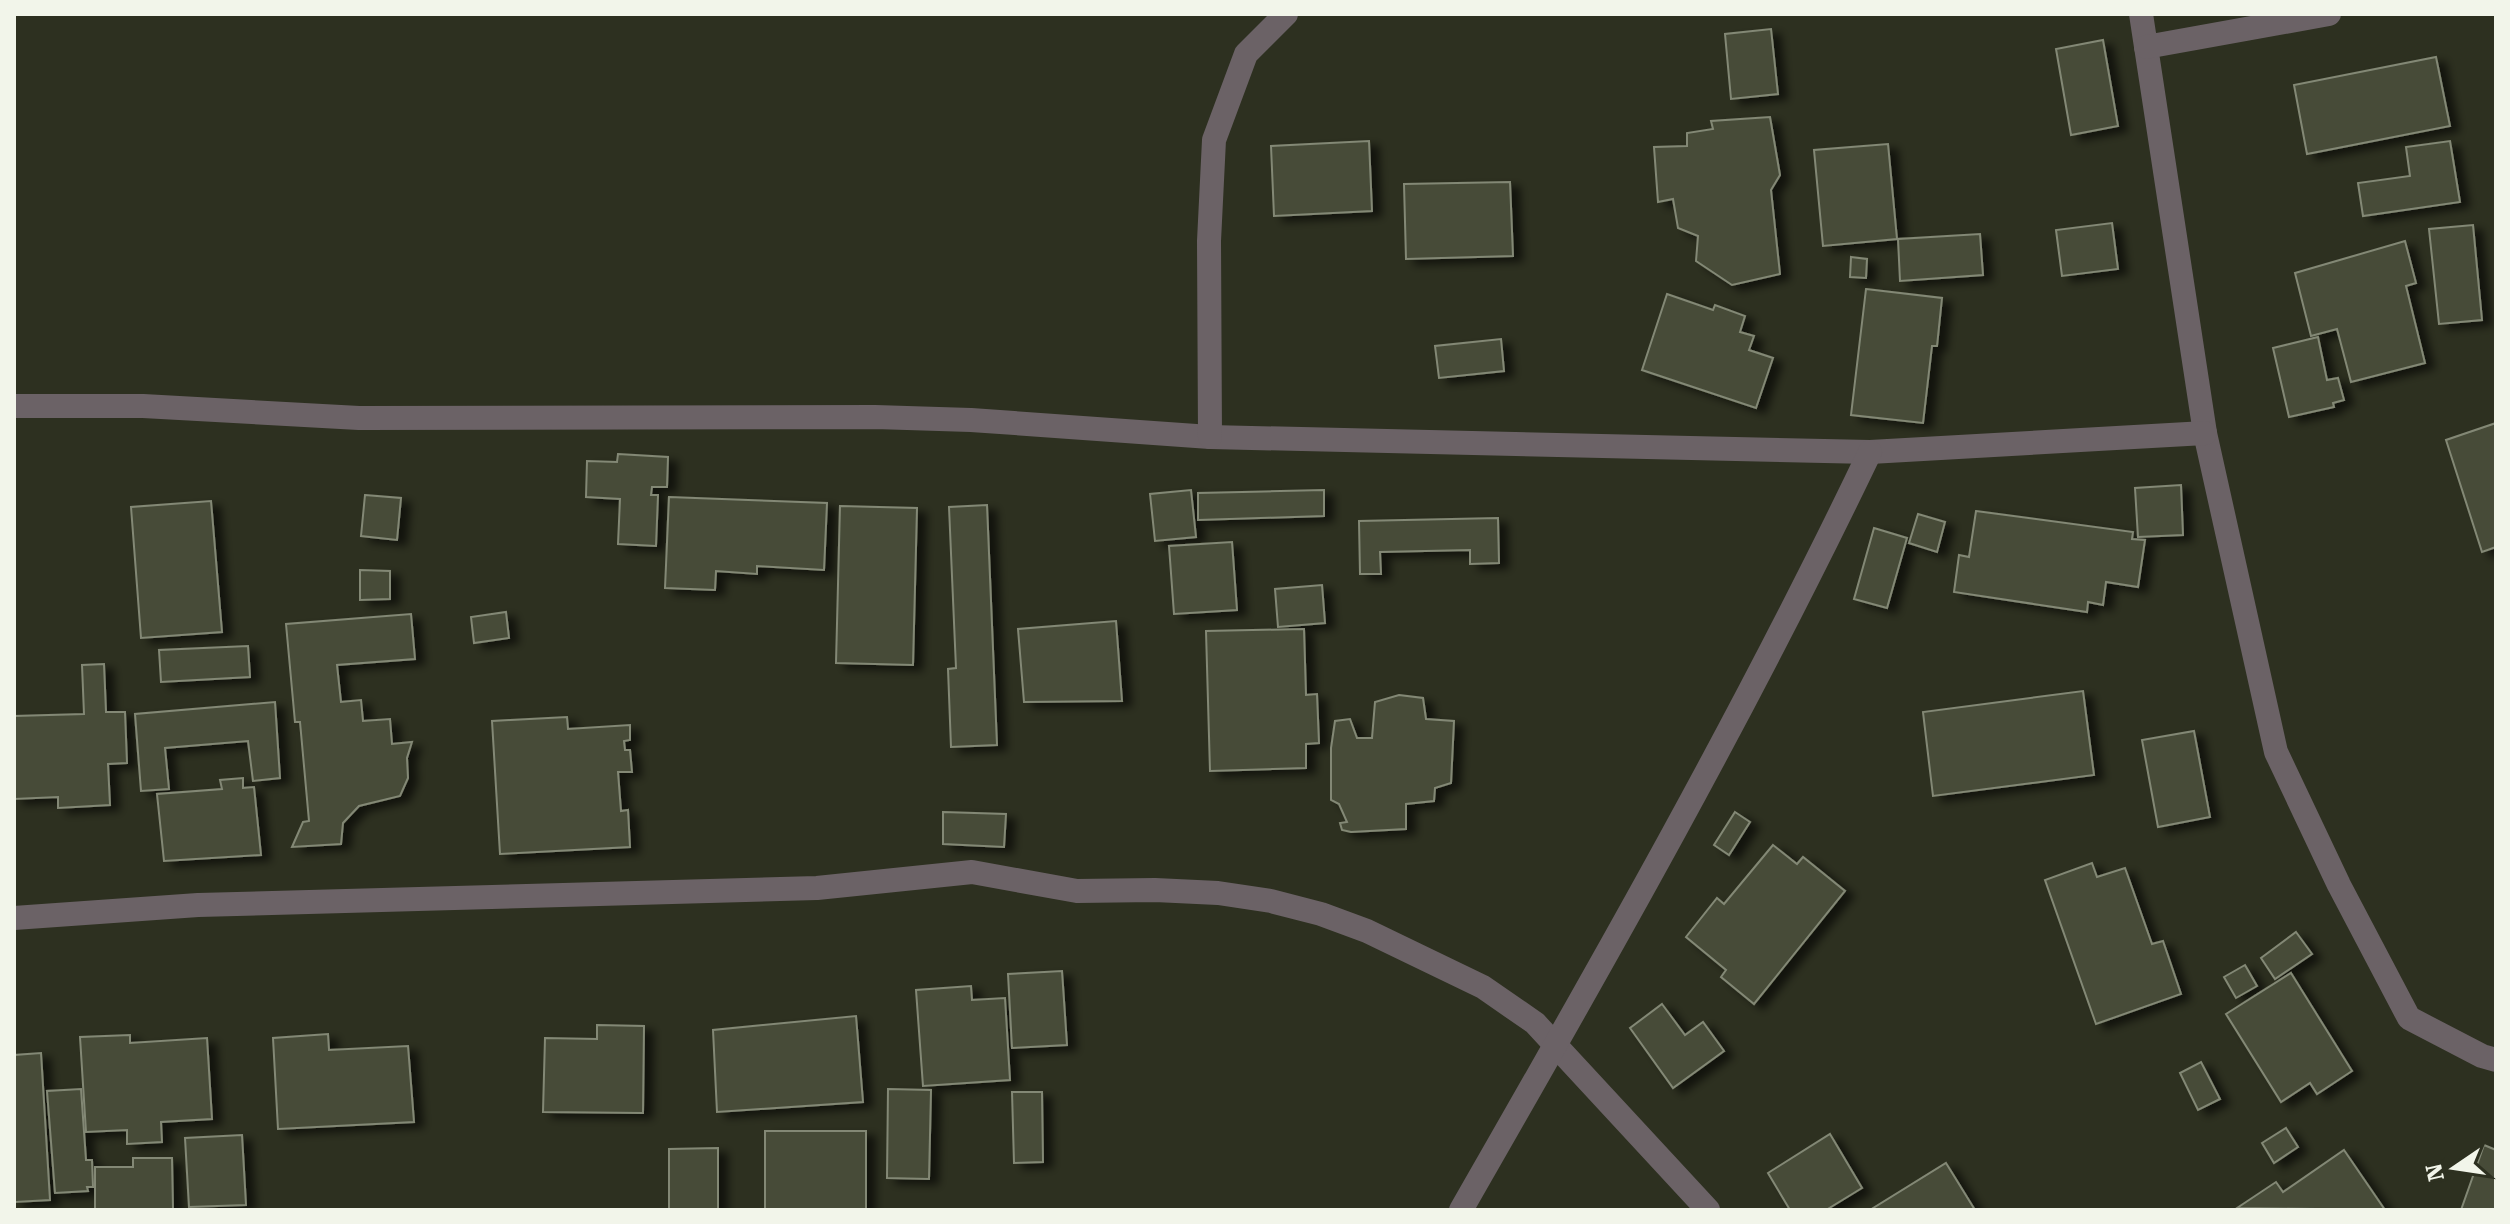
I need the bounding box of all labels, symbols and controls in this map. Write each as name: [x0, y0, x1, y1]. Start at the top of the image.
north arrow: [2414, 1128, 2494, 1208]
text: N: [2421, 1161, 2449, 1183]

